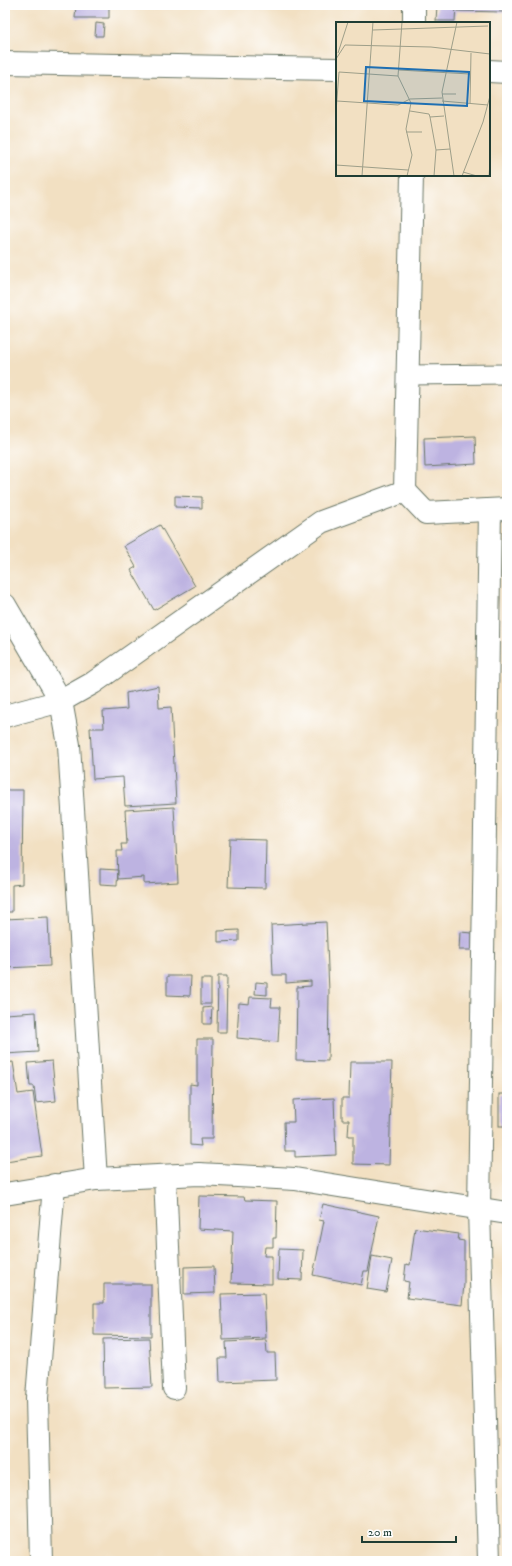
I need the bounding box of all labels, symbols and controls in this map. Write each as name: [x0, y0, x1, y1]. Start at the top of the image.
inset map: [336, 22, 490, 176]
scale bar: [362, 1518, 456, 1544]
text: 20 m: [368, 1525, 392, 1540]

